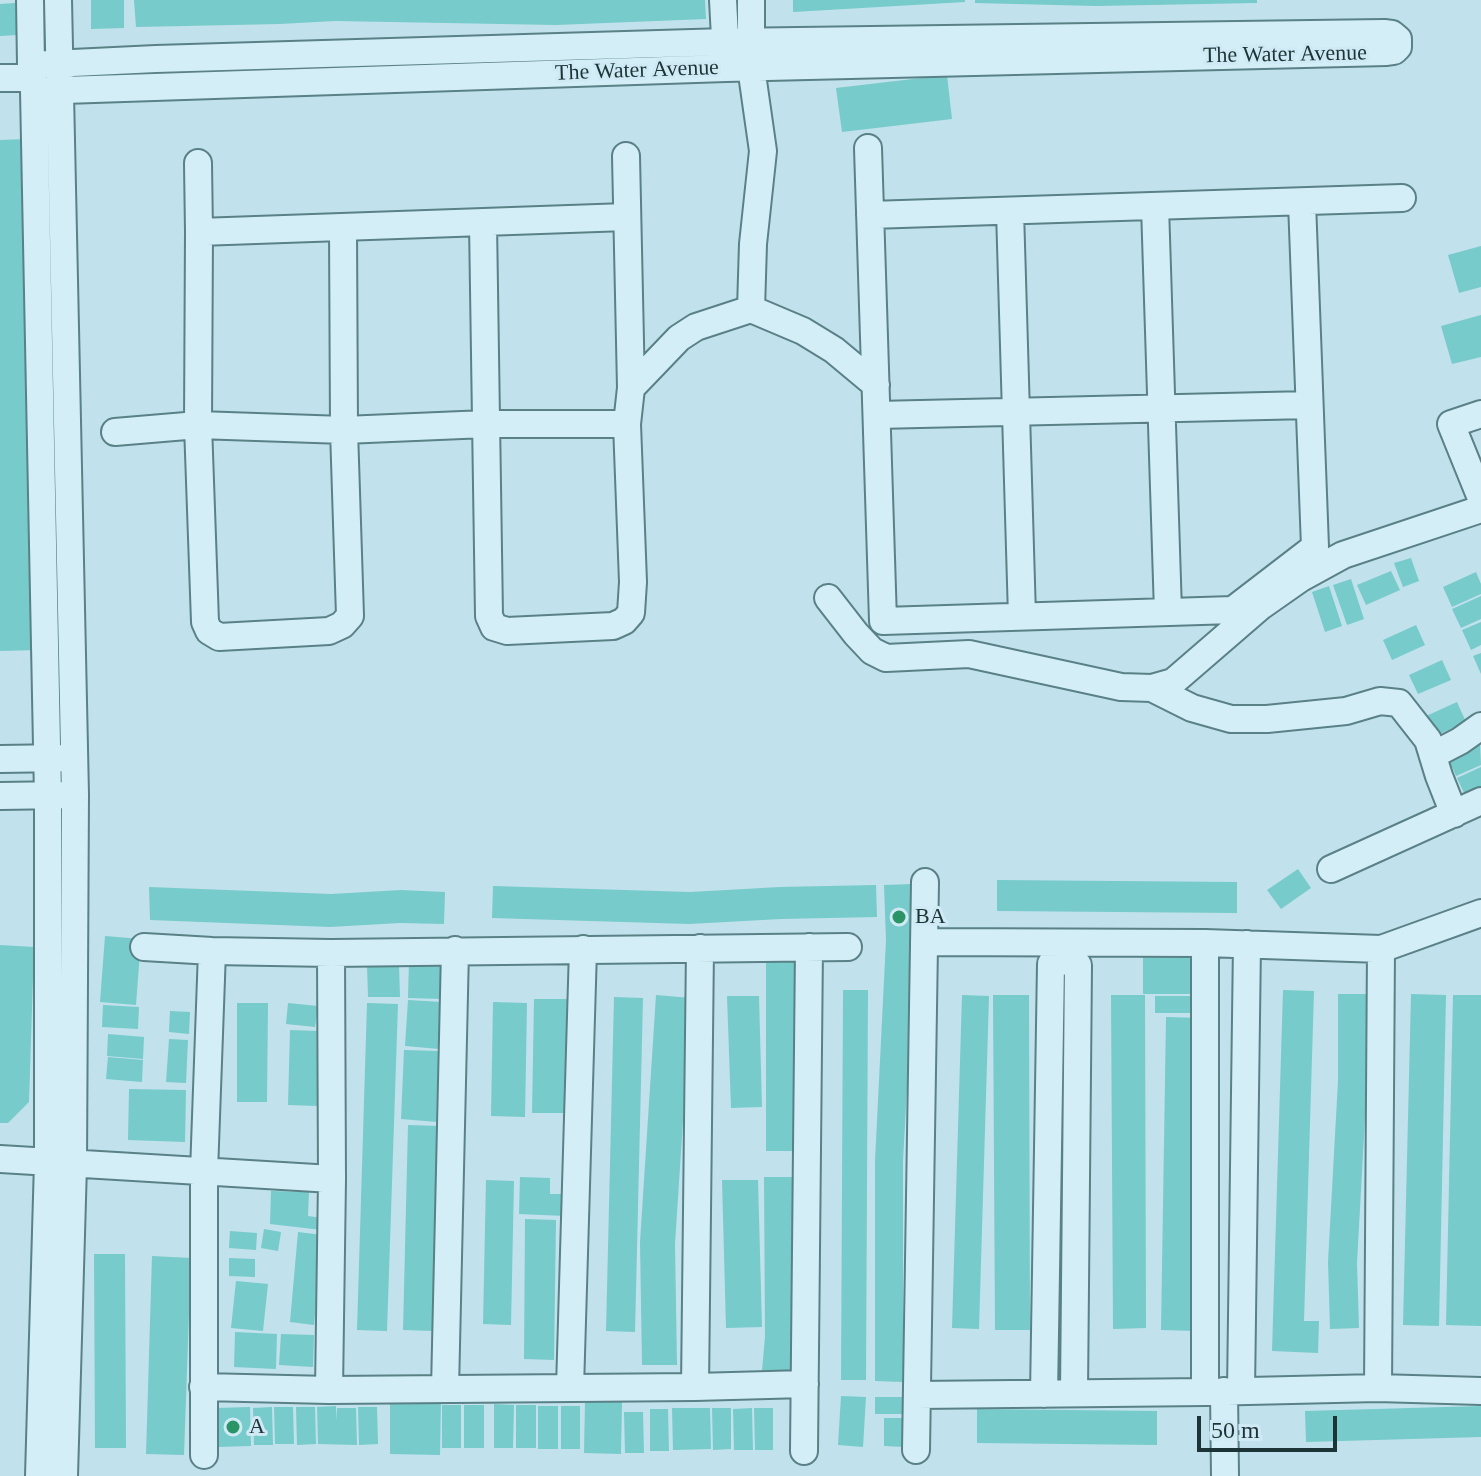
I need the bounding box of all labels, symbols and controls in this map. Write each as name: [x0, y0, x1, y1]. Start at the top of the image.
street label: The Water Avenue: [1203, 40, 1367, 70]
street label: The Water Avenue: [555, 55, 719, 87]
place label: BA: [915, 904, 946, 930]
marker: BA: [890, 908, 908, 926]
scale bar: [1201, 1400, 1341, 1450]
place label: A: [249, 1414, 265, 1440]
text: 50 m: [1211, 1417, 1260, 1443]
marker: A: [224, 1418, 242, 1436]

